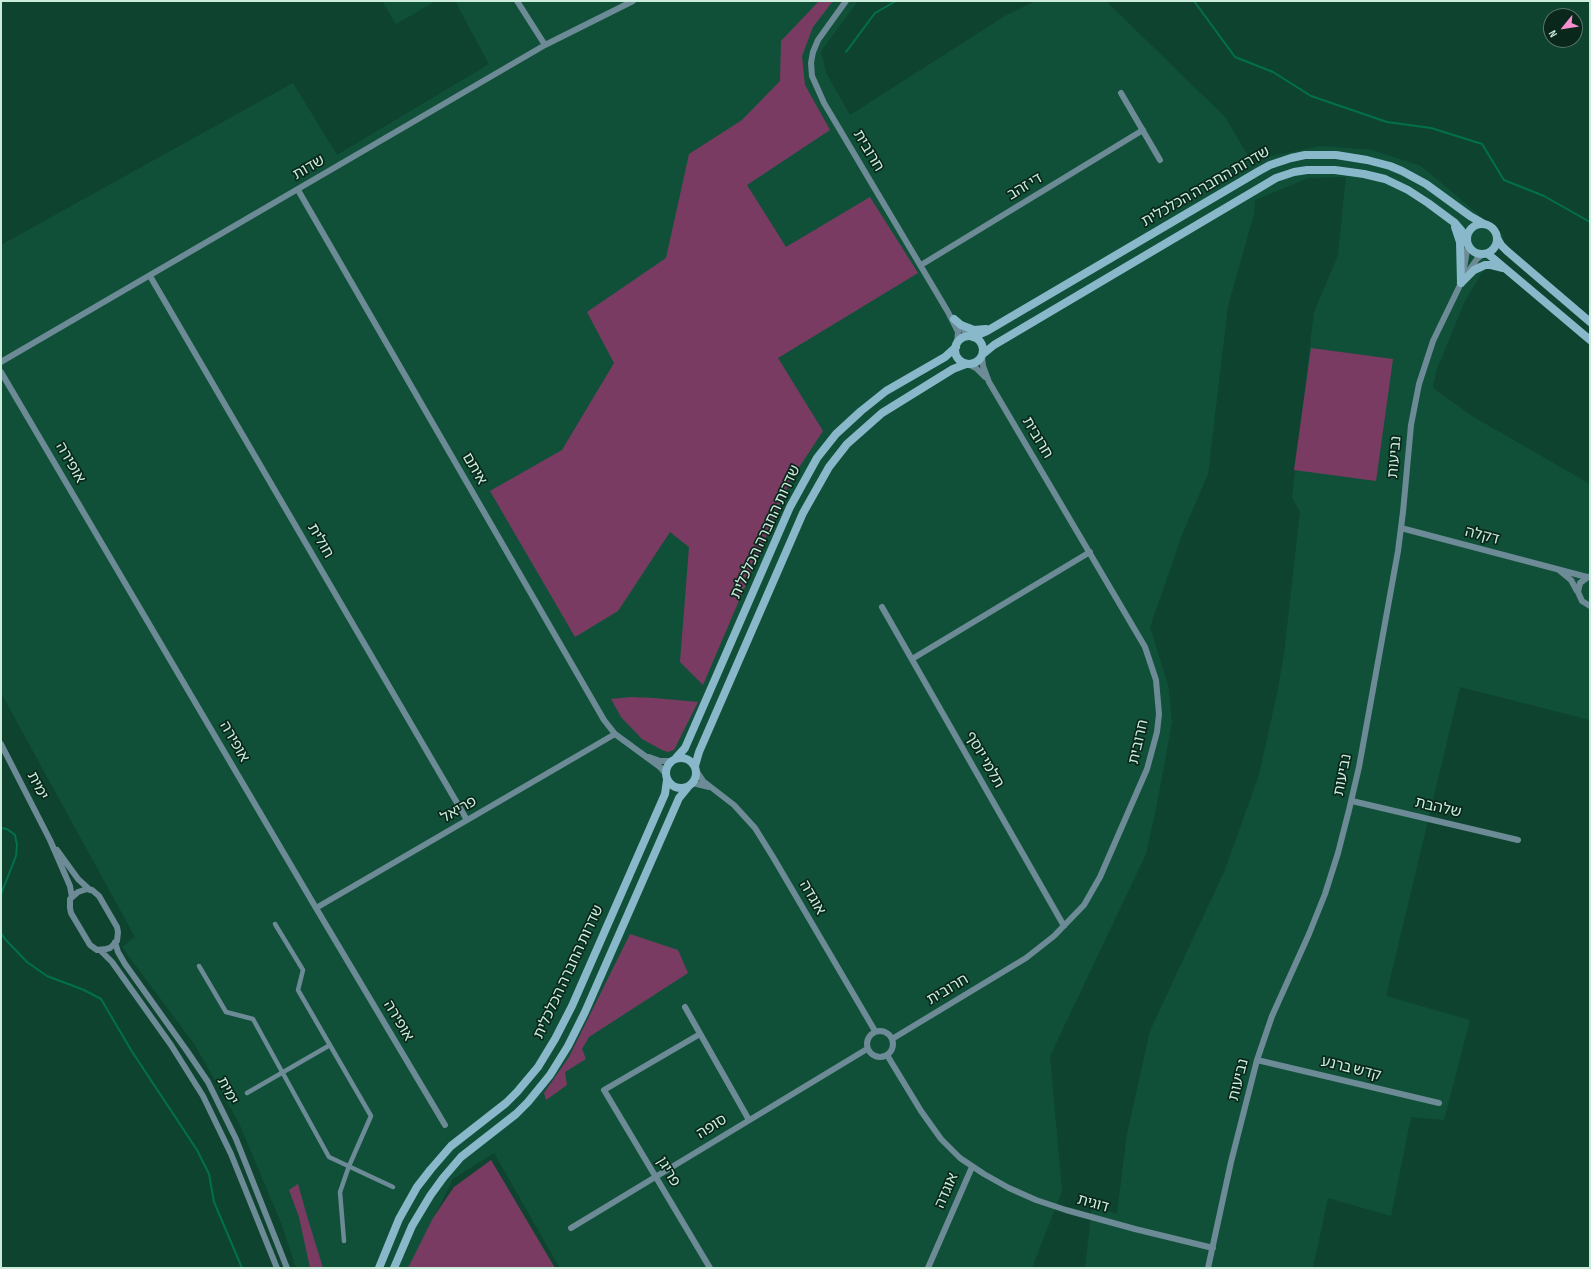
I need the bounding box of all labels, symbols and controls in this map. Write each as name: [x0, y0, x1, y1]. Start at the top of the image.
north arrow: [1543, 8, 1583, 48]
text: N: [1546, 28, 1560, 40]
street label: חרובית: [849, 127, 887, 175]
street label: שדרות החברה הכלכלית: [1139, 143, 1273, 231]
street label: שדות: [290, 152, 328, 184]
street label: די זהב: [1004, 170, 1046, 204]
street label: חרובית: [1018, 414, 1056, 462]
street label: נביעות: [1384, 435, 1406, 479]
street label: אופירה: [51, 439, 89, 487]
street label: איתם: [458, 450, 490, 488]
street label: שדרות החברה הכלכלית: [727, 462, 805, 602]
street label: חולית: [303, 521, 337, 561]
street label: דקלה: [1463, 523, 1501, 549]
street label: אופירה: [215, 718, 253, 766]
street label: חרובית: [1125, 718, 1153, 766]
street label: תלמי יוסף: [961, 729, 1007, 791]
street label: נביעות: [1330, 752, 1356, 798]
street label: ימית: [22, 769, 52, 803]
street label: פריאל: [438, 793, 480, 827]
street label: שלהבת: [1413, 794, 1463, 822]
street label: אוגדה: [795, 878, 829, 918]
street label: שדרות החברה הכלכלית: [530, 902, 608, 1042]
street label: חרובית: [924, 971, 972, 1009]
street label: אופירה: [379, 997, 417, 1045]
street label: קדש ברנע: [1319, 1053, 1383, 1085]
street label: נביעות: [1225, 1057, 1253, 1103]
street label: ימית: [212, 1074, 242, 1108]
street label: סופה: [694, 1111, 730, 1143]
street label: פריגן: [652, 1154, 684, 1190]
street label: אוגדה: [931, 1171, 963, 1211]
street label: דוגית: [1075, 1191, 1111, 1217]

